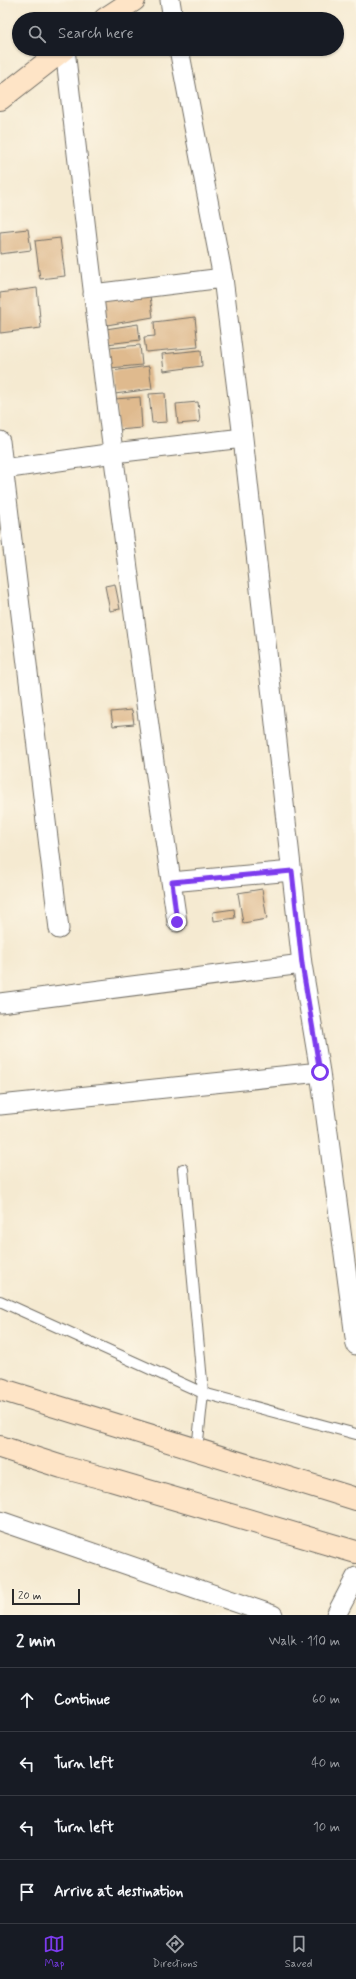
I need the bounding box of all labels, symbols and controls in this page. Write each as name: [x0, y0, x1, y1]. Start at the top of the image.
search box: [12, 12, 344, 56]
icon: search: [26, 23, 48, 45]
text: Search here: [58, 24, 134, 44]
route end: [168, 913, 186, 931]
route start: [311, 1063, 329, 1081]
scale bar: [12, 1587, 80, 1606]
text: 20 m: [18, 1589, 41, 1603]
text: 2 min: [16, 1630, 56, 1652]
text: Walk · 110 m: [269, 1633, 340, 1650]
icon: ahead: [16, 1689, 38, 1711]
text: Continue: [54, 1690, 110, 1710]
text: 60 m: [312, 1691, 340, 1708]
icon: left: [16, 1753, 38, 1775]
text: Turn left: [54, 1754, 114, 1774]
text: 40 m: [311, 1755, 340, 1772]
icon: left: [16, 1817, 38, 1839]
text: Turn left: [54, 1818, 114, 1838]
text: 10 m: [313, 1819, 340, 1836]
icon: arrive: [16, 1881, 38, 1903]
text: Arrive at destination: [54, 1882, 183, 1902]
tab: Map: [43, 1933, 65, 1971]
tab: Directions: [152, 1933, 198, 1971]
tab: Saved: [285, 1933, 312, 1971]

